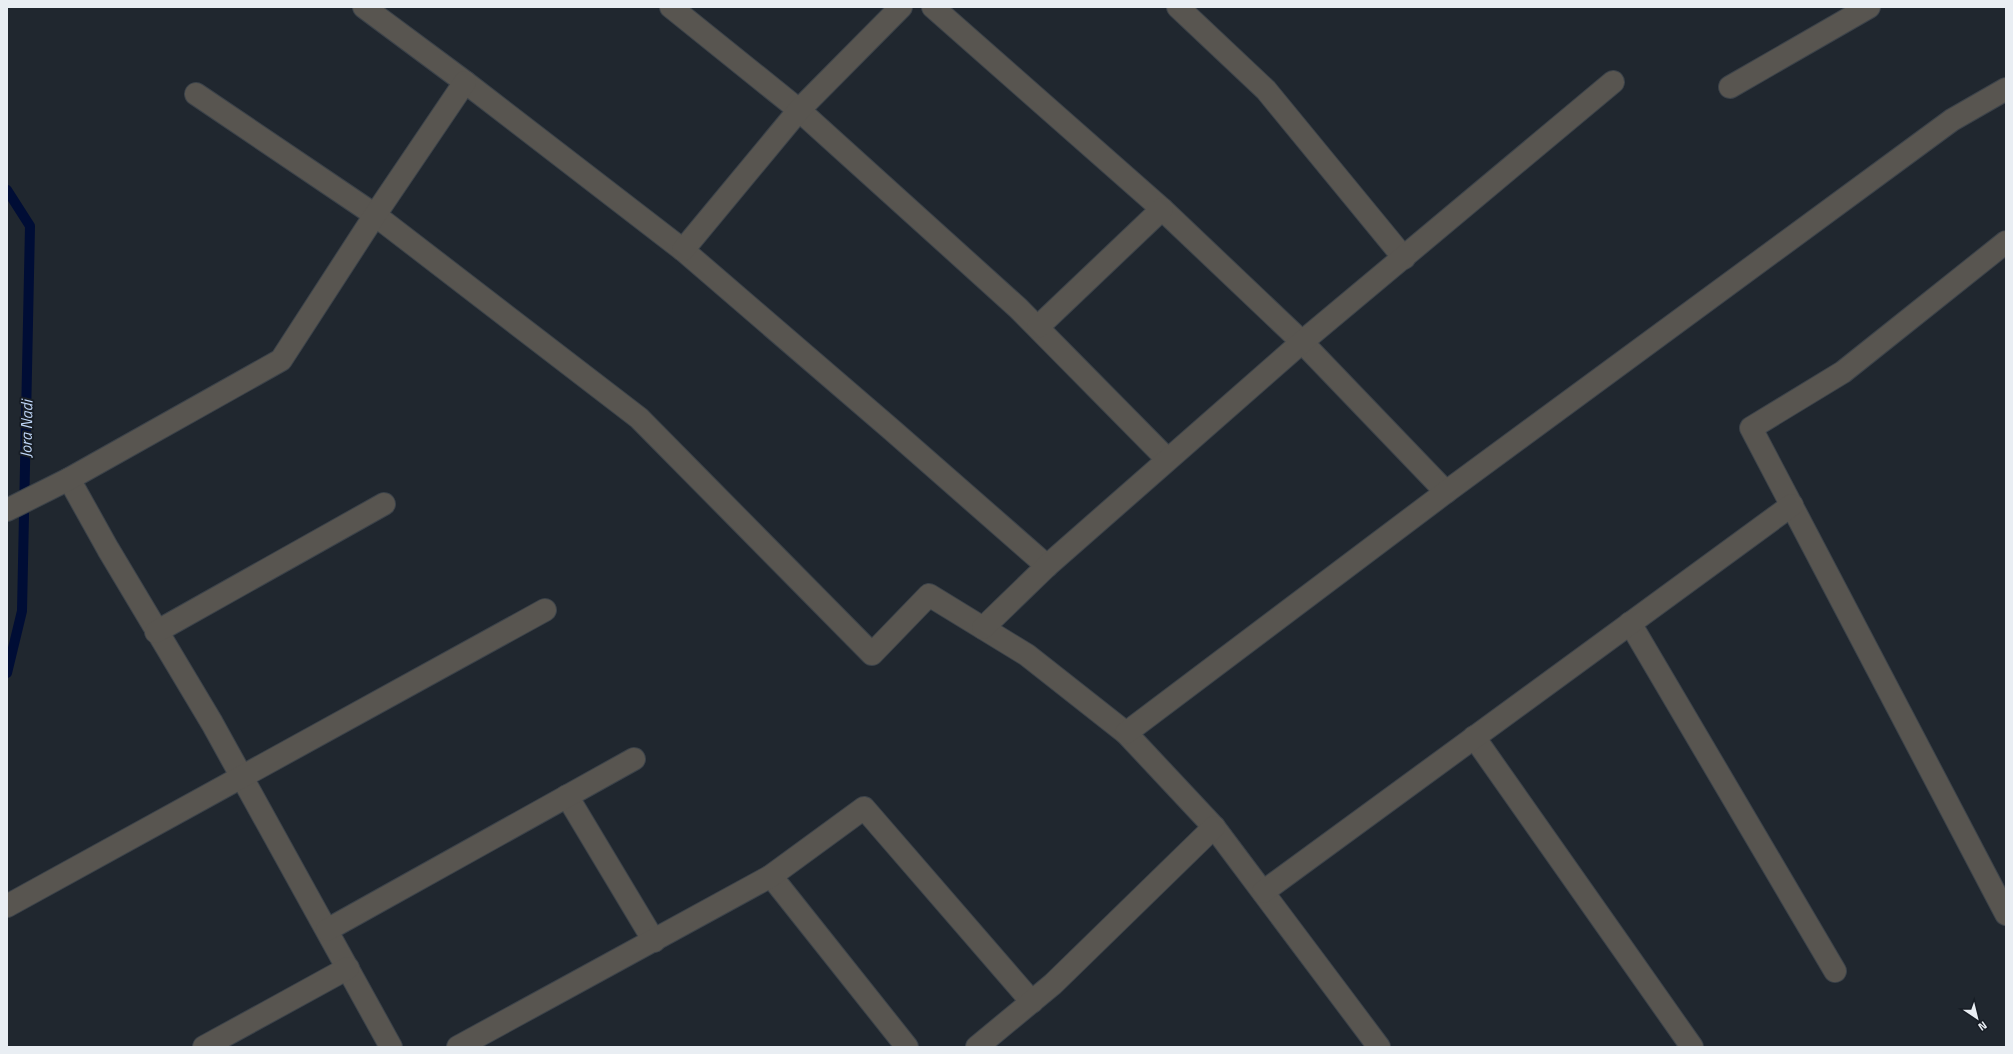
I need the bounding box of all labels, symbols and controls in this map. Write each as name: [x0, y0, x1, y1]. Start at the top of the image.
water label: Jora Nadi: [13, 398, 39, 458]
north arrow: [1957, 998, 1997, 1038]
text: N: [1975, 1017, 1990, 1035]

